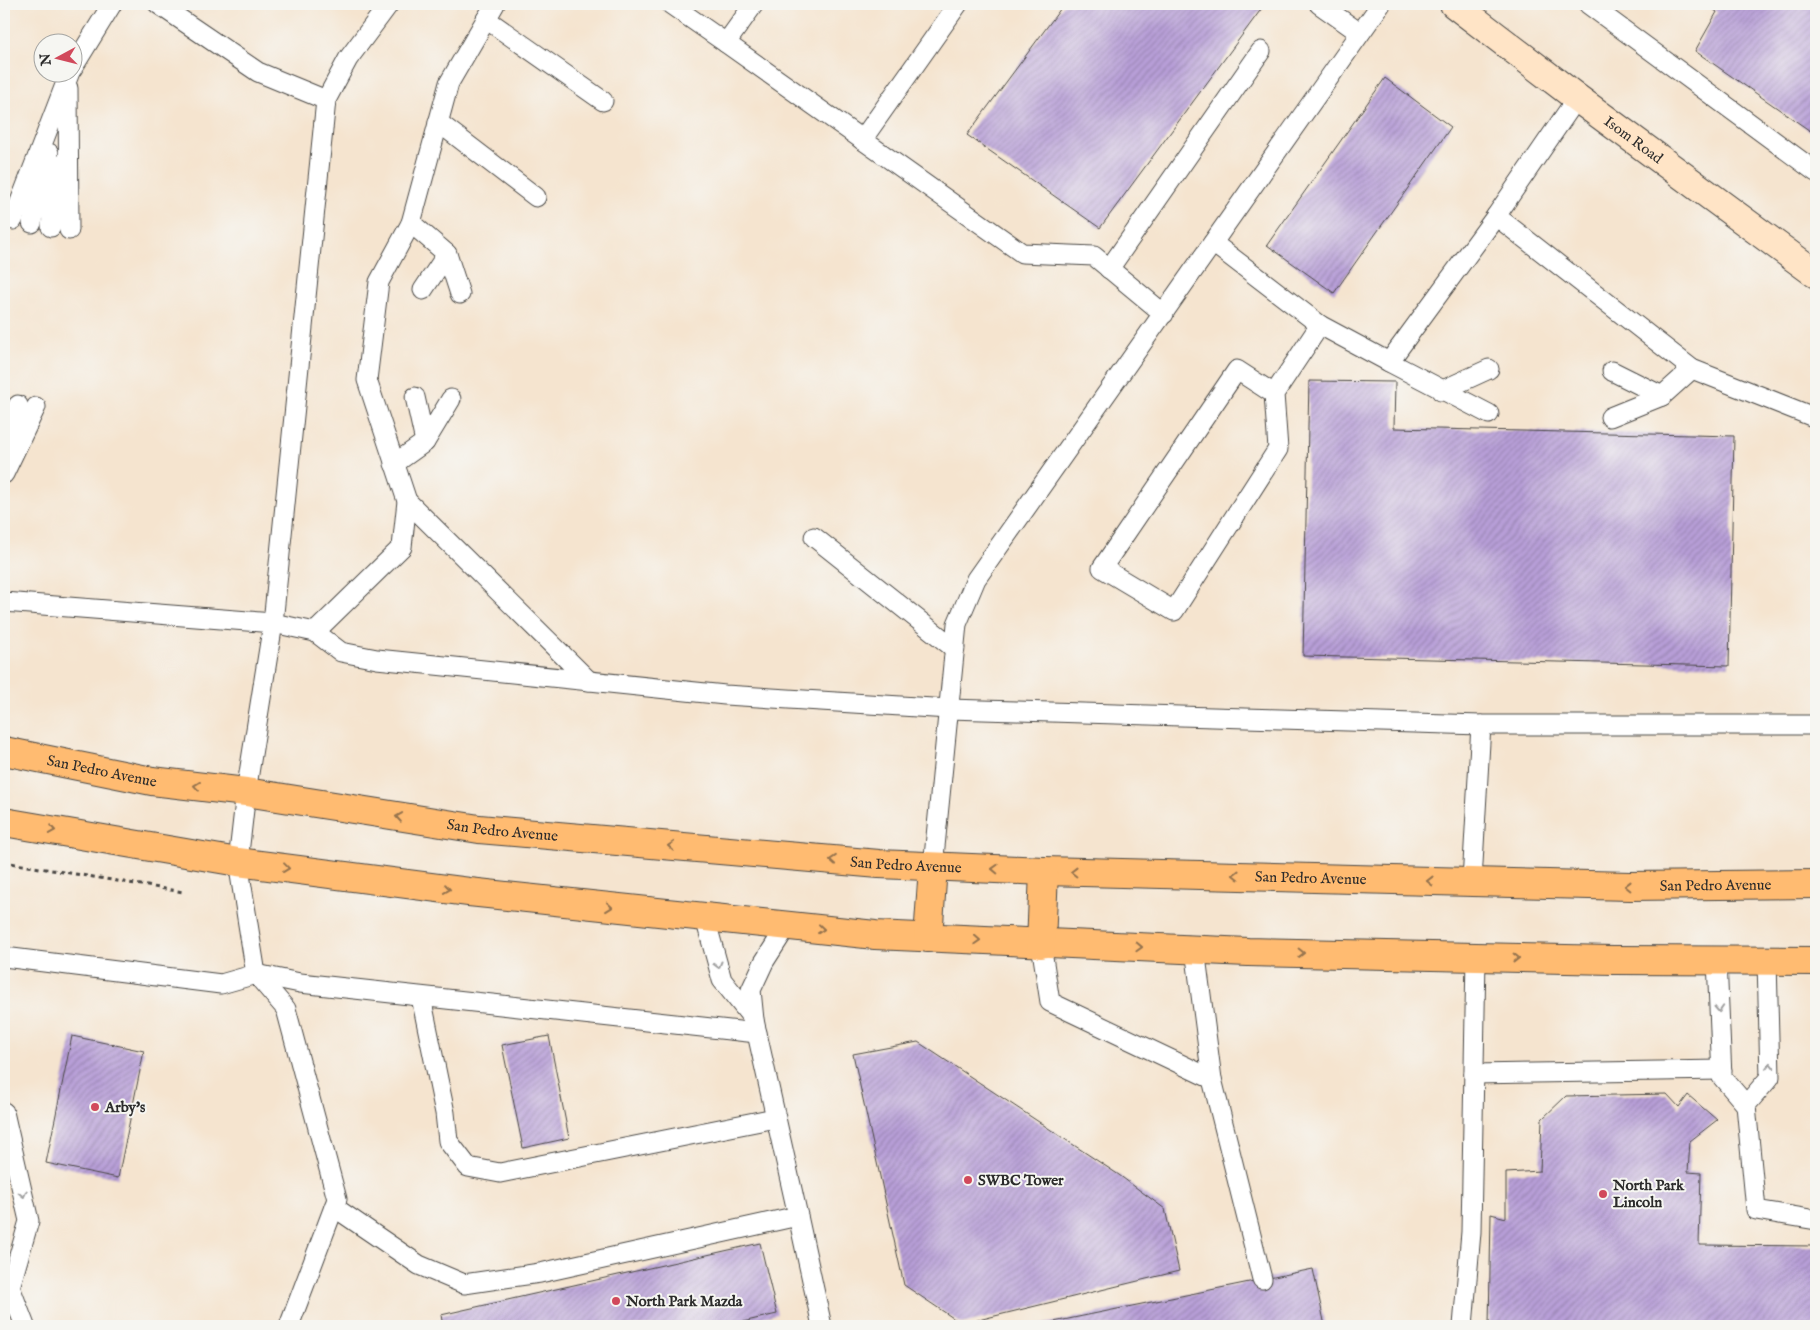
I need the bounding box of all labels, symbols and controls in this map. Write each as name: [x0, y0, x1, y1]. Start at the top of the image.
north arrow: [32, 32, 82, 82]
text: N: [36, 52, 56, 68]
street label: Isom Road: [1600, 112, 1667, 169]
street label: San Pedro Avenue: [45, 751, 158, 792]
one-way arrow: [193, 781, 201, 792]
one-way arrow: [395, 812, 403, 822]
street label: San Pedro Avenue: [445, 815, 559, 846]
one-way arrow: [48, 824, 56, 835]
one-way arrow: [667, 841, 675, 852]
street label: San Pedro Avenue: [849, 853, 962, 878]
one-way arrow: [829, 855, 837, 866]
one-way arrow: [282, 862, 290, 873]
one-way arrow: [991, 864, 999, 874]
one-way arrow: [1069, 867, 1077, 877]
street label: San Pedro Avenue: [1255, 867, 1367, 889]
one-way arrow: [1232, 870, 1240, 880]
one-way arrow: [1426, 875, 1434, 886]
street label: San Pedro Avenue: [1660, 875, 1772, 896]
one-way arrow: [1623, 881, 1631, 891]
one-way arrow: [443, 883, 451, 894]
one-way arrow: [605, 901, 613, 912]
one-way arrow: [817, 924, 825, 935]
one-way arrow: [973, 935, 981, 946]
one-way arrow: [1136, 942, 1143, 952]
one-way arrow: [1298, 948, 1306, 958]
one-way arrow: [1513, 953, 1521, 963]
one-way arrow: [712, 961, 723, 970]
one-way arrow: [1714, 1005, 1725, 1013]
one-way arrow: [1765, 1061, 1775, 1069]
place label: Arby's: [104, 1098, 146, 1117]
marker: Arby's: [89, 1101, 101, 1113]
place label: SWBC Tower: [978, 1171, 1064, 1190]
marker: SWBC Tower: [962, 1174, 974, 1186]
place label: North Park Lincoln: [1612, 1176, 1685, 1212]
marker: North Park Lincoln: [1597, 1188, 1609, 1200]
one-way arrow: [17, 1189, 28, 1198]
place label: North Park Mazda: [625, 1292, 743, 1311]
marker: North Park Mazda: [610, 1295, 622, 1307]

